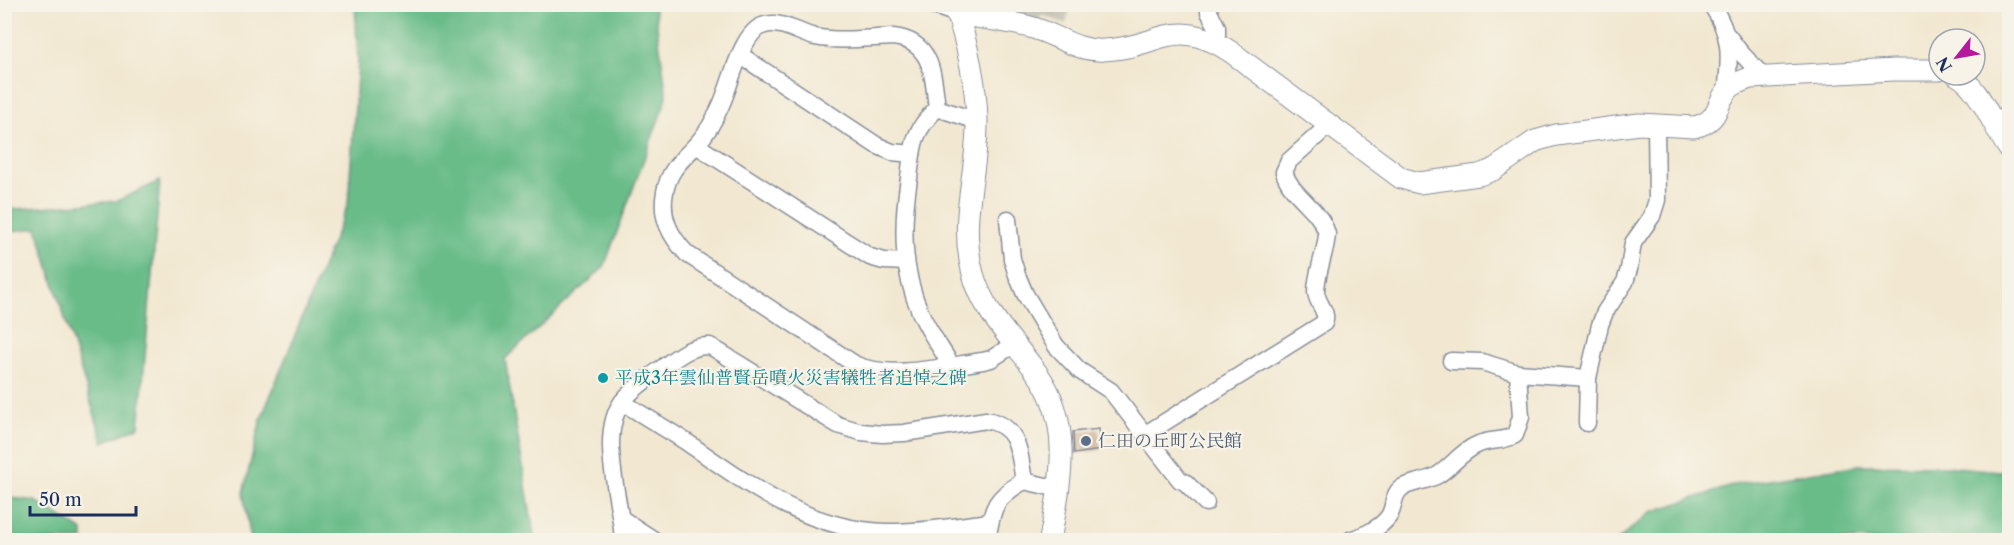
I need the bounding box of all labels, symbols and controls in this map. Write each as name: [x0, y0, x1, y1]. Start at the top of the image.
north arrow: [1927, 27, 1987, 87]
text: N: [1932, 54, 1956, 76]
place label: 平成3年雲仙普賢岳噴火災害犠牲者追悼之碑: [615, 367, 967, 389]
marker: 平成3年雲仙普賢岳噴火災害犠牲者追悼之碑: [596, 371, 610, 385]
place label: 仁田の丘町公民館: [1098, 430, 1242, 452]
marker: 仁田の丘町公民館: [1079, 434, 1093, 448]
scale bar: [30, 479, 136, 517]
text: 50 m: [39, 489, 82, 511]

